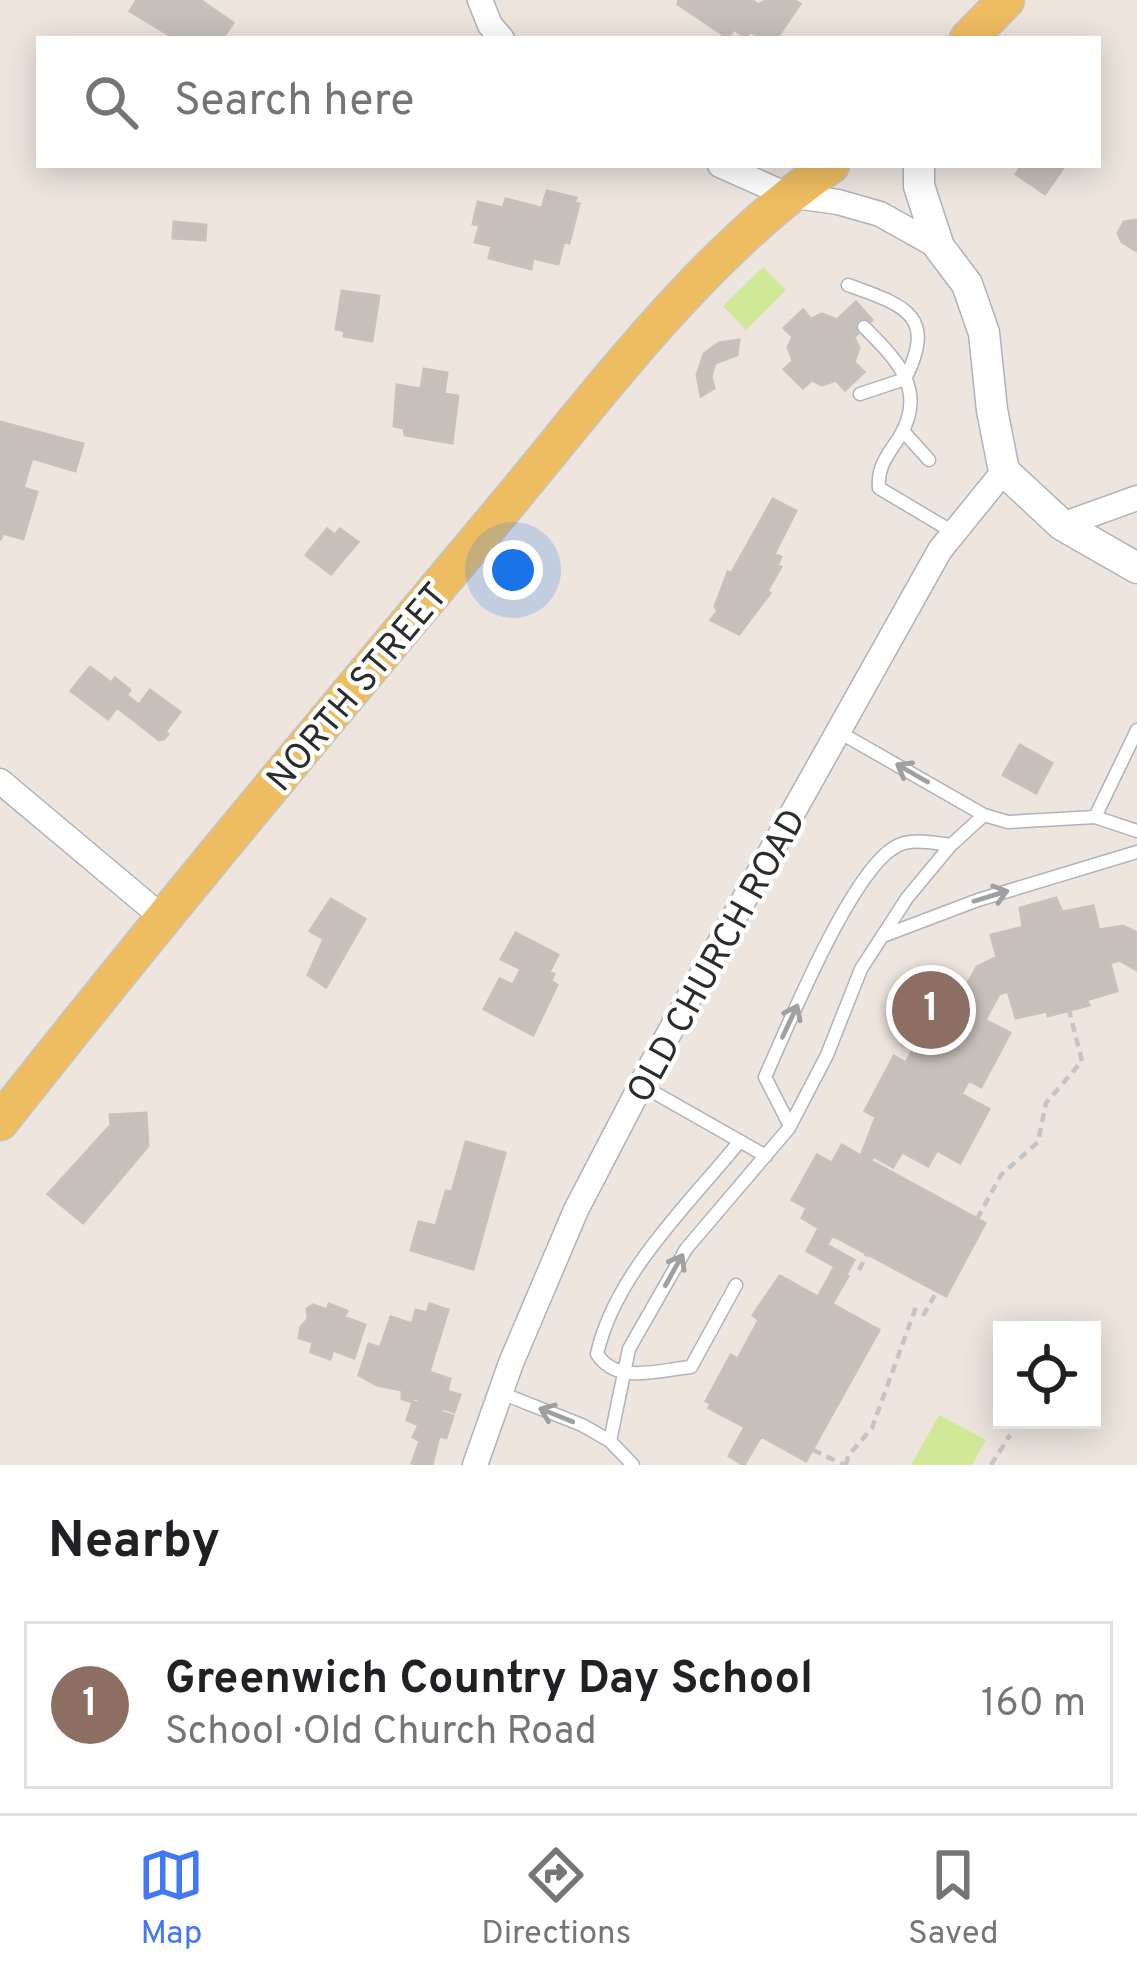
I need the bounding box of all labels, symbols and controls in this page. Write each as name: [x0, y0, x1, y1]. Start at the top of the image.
search box: [36, 36, 1101, 168]
icon: search: [78, 69, 144, 135]
text: Search here: [174, 74, 414, 131]
your location: [483, 540, 543, 600]
street label: NORTH STREET: [258, 575, 460, 802]
one-way arrow: [895, 761, 930, 785]
street label: OLD CHURCH ROAD: [619, 802, 818, 1112]
one-way arrow: [971, 884, 1009, 906]
pin: 1: [892, 965, 970, 1055]
one-way arrow: [780, 1004, 802, 1040]
one-way arrow: [663, 1253, 686, 1288]
map controls: [993, 1321, 1101, 1429]
button: locate: [993, 1321, 1101, 1429]
one-way arrow: [539, 1403, 576, 1424]
text: Nearby: [48, 1511, 220, 1576]
text: Greenwich Country Day School: [165, 1652, 813, 1709]
text: 1: [82, 1681, 98, 1730]
text: 160 m: [981, 1681, 1086, 1730]
text: School · Old Church Road: [165, 1709, 597, 1758]
tab: Map: [138, 1842, 204, 1956]
tab: Directions: [481, 1842, 631, 1956]
tab: Saved: [908, 1842, 999, 1956]

